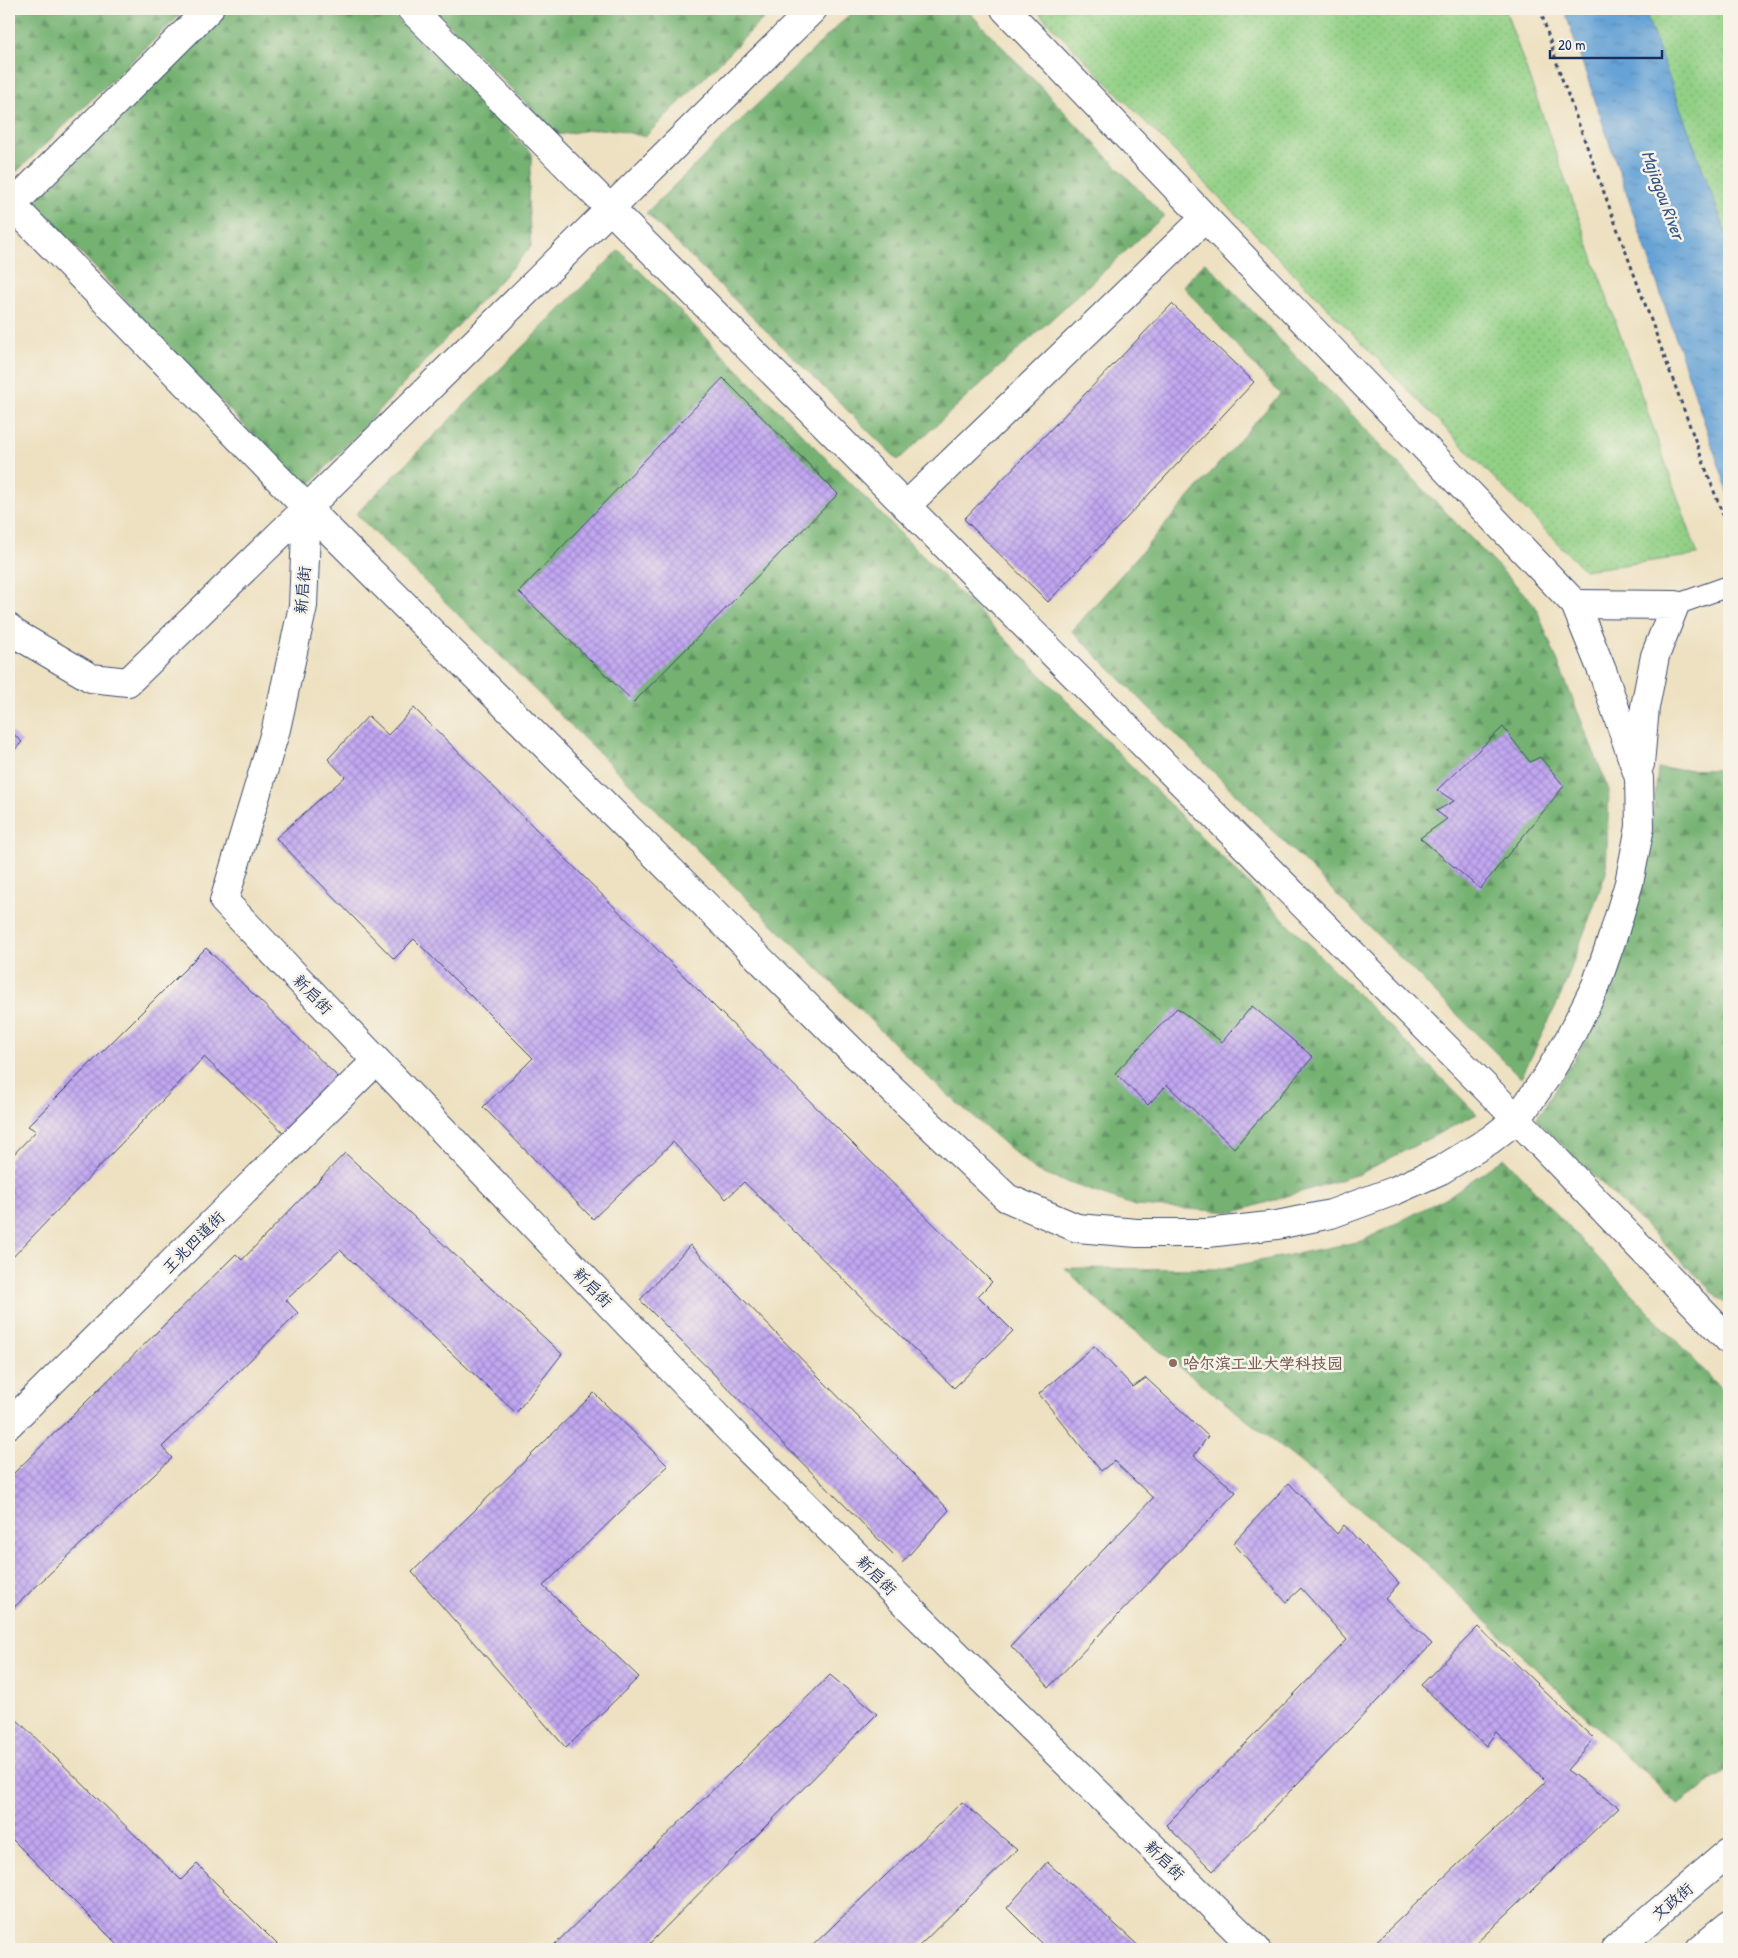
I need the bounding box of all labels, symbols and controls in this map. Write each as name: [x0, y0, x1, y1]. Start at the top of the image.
scale bar: [1550, 28, 1663, 60]
text: 20 m: [1558, 34, 1585, 55]
water label: Majiagou River: [1636, 147, 1692, 245]
street label: 新启街: [289, 565, 315, 615]
street label: 新启街: [288, 969, 338, 1019]
street label: 王兆四道街: [157, 1206, 229, 1278]
street label: 新启街: [568, 1262, 618, 1312]
place label: 哈尔滨工业大学科技园: [1183, 1352, 1343, 1374]
marker: 哈尔滨工业大学科技园: [1167, 1357, 1179, 1369]
street label: 新启街: [852, 1550, 902, 1600]
street label: 新启街: [1140, 1835, 1190, 1885]
street label: 文政街: [1647, 1877, 1697, 1925]

